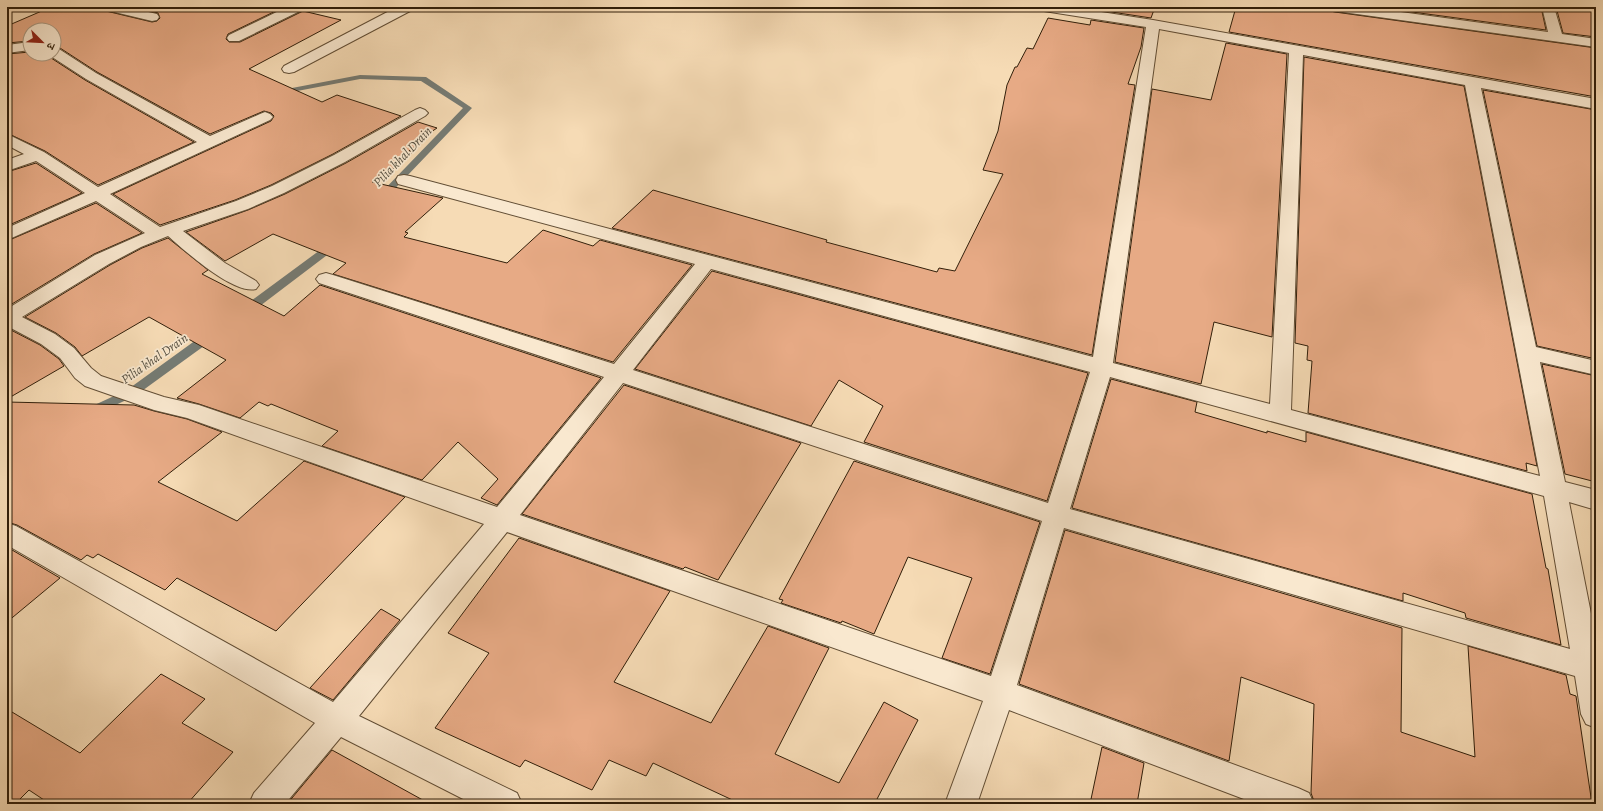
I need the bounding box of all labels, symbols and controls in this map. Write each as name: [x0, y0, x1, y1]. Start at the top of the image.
north arrow: [22, 22, 62, 62]
text: उ: [42, 39, 59, 53]
water label: Pilia khal Drain: [369, 123, 435, 190]
water label: Pilia khal Drain: [118, 329, 191, 388]

